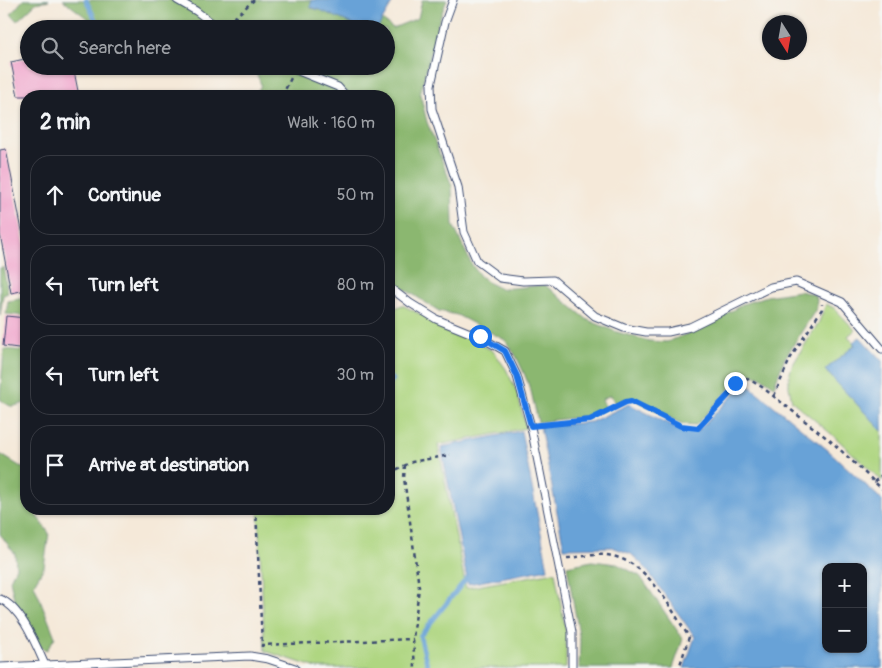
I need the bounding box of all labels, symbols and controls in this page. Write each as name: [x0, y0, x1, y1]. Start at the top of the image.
north arrow: [762, 15, 807, 60]
search box: [20, 20, 395, 75]
icon: search: [38, 34, 66, 62]
text: Search here: [78, 36, 171, 60]
text: 2 min: [40, 109, 90, 136]
text: Walk · 160 m: [287, 113, 375, 133]
icon: ahead: [41, 181, 69, 209]
text: Continue: [88, 183, 161, 207]
text: 50 m: [337, 185, 374, 205]
icon: left: [41, 271, 69, 299]
text: Turn left: [88, 273, 158, 297]
text: 80 m: [337, 275, 374, 295]
route start: [469, 325, 492, 348]
icon: left: [41, 361, 69, 389]
text: Turn left: [88, 363, 158, 387]
text: 30 m: [336, 365, 374, 385]
route end: [724, 372, 747, 395]
icon: arrive: [41, 451, 69, 479]
text: Arrive at destination: [88, 453, 249, 477]
map controls: [822, 563, 867, 653]
button: +: [822, 563, 867, 608]
button: −: [822, 608, 867, 653]

